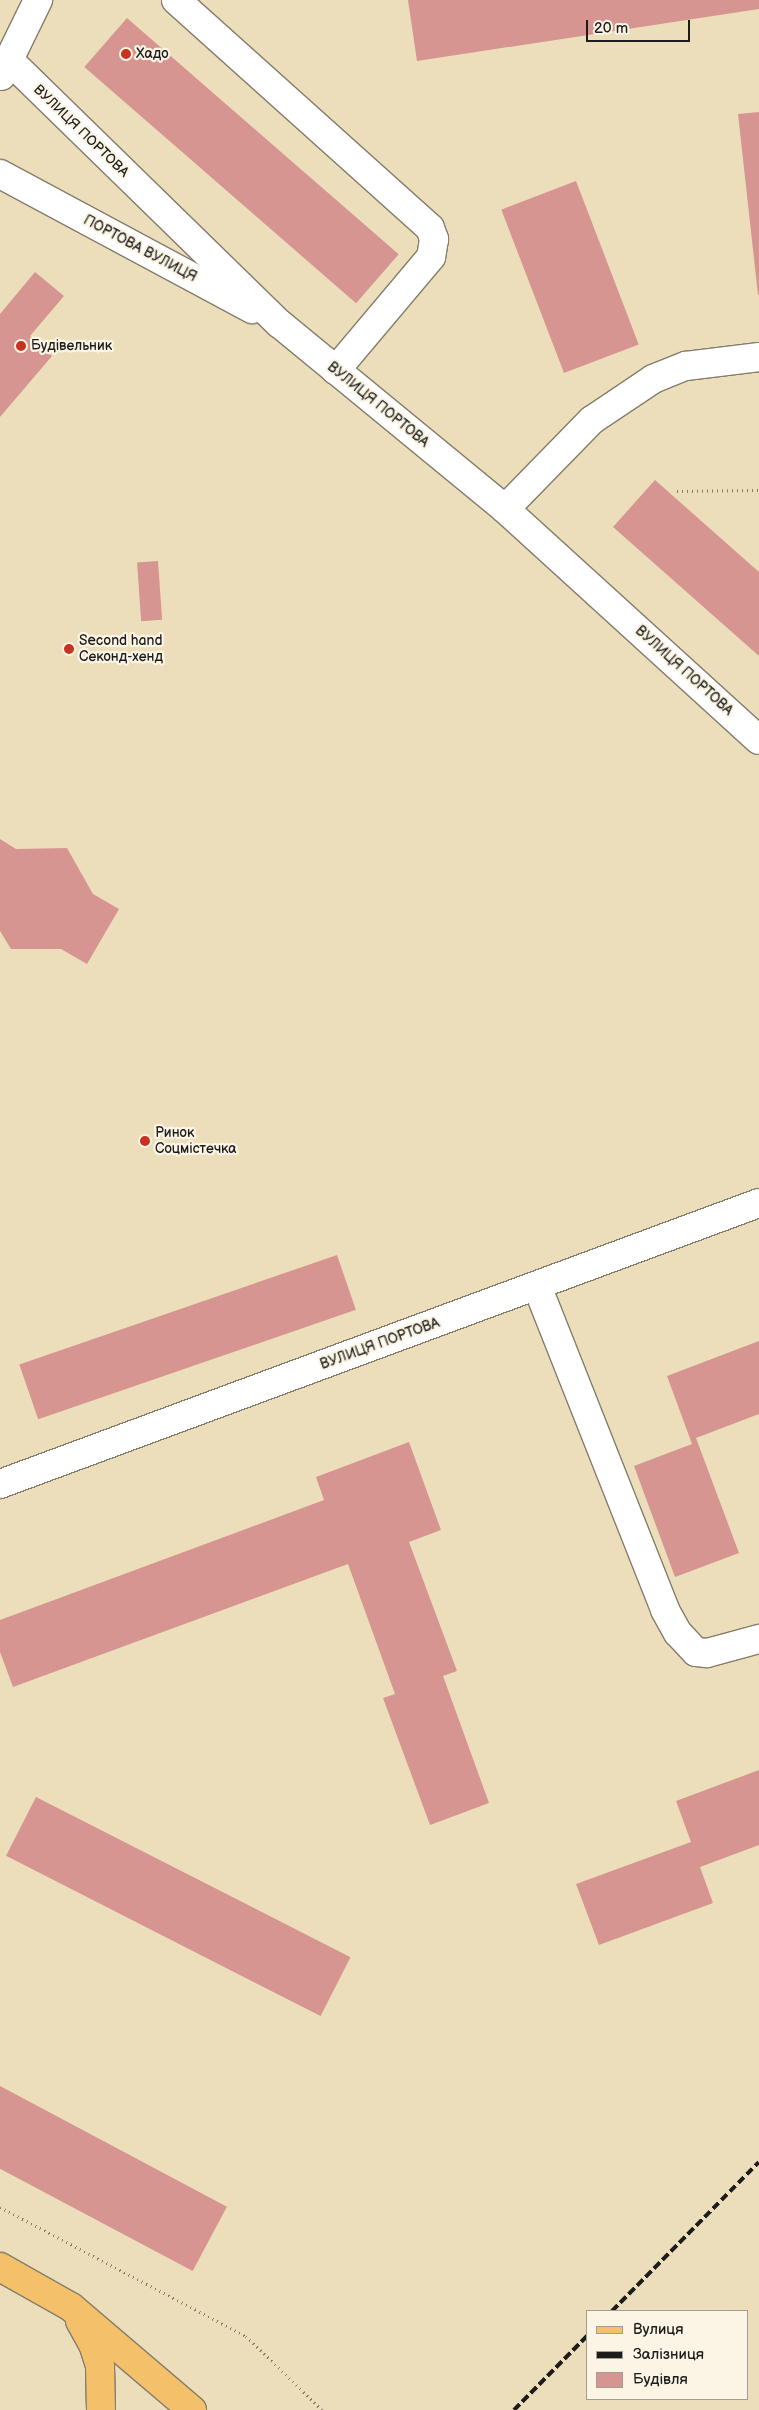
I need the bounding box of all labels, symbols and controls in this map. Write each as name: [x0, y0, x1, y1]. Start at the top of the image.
scale bar: [589, 10, 693, 42]
text: 20 m: [594, 19, 628, 38]
place label: Хадо: [136, 46, 169, 62]
marker: Хадо: [120, 48, 132, 60]
street label: ВУЛИЦЯ ПОРТОВА: [30, 81, 132, 181]
street label: ПОРТОВА ВУЛИЦЯ: [80, 212, 200, 286]
place label: Будівельник: [31, 338, 112, 354]
marker: Будівельник: [15, 340, 27, 352]
street label: ВУЛИЦЯ ПОРТОВА: [324, 359, 432, 451]
street label: ВУЛИЦЯ ПОРТОВА: [632, 623, 736, 719]
place label: Second hand Секонд-хенд: [79, 633, 163, 666]
marker: Second hand Секонд-хенд: [63, 643, 75, 655]
place label: Ринок Соцмістечка: [155, 1125, 237, 1158]
marker: Ринок Соцмістечка: [139, 1135, 151, 1147]
street label: ВУЛИЦЯ ПОРТОВА: [318, 1315, 442, 1373]
legend: [586, 2310, 749, 2400]
text: Вулиця: [633, 2320, 684, 2339]
text: Залізниця: [633, 2345, 704, 2364]
text: Будівля: [633, 2370, 688, 2389]

